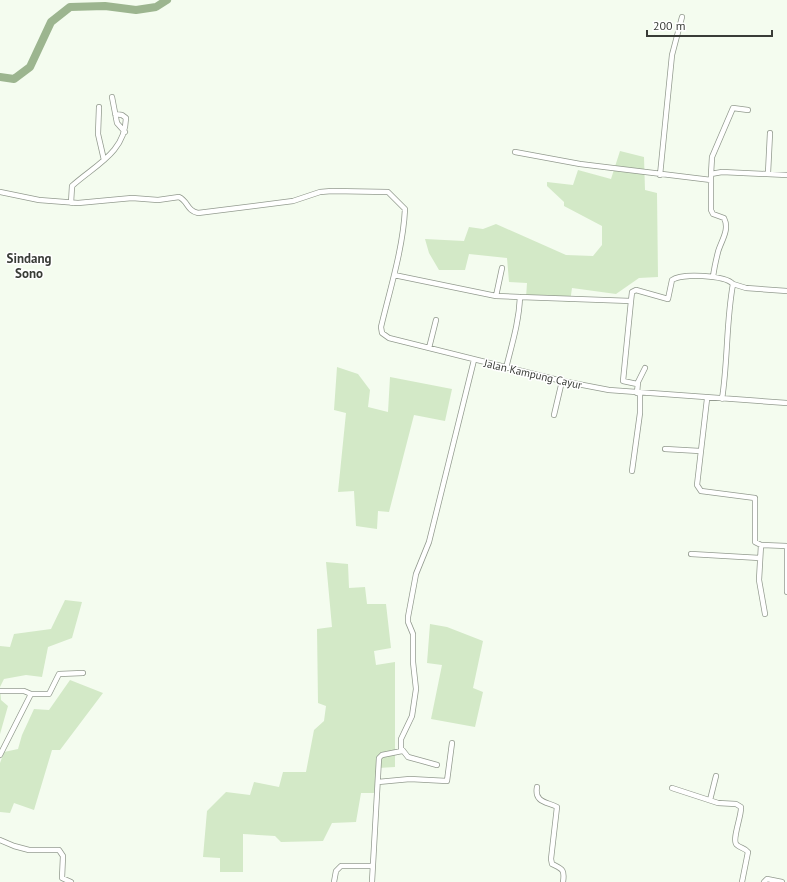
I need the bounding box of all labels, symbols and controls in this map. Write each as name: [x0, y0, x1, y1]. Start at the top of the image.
scale bar: [647, 12, 772, 38]
text: 200 m: [653, 18, 686, 33]
district label: Sindang Sono: [7, 250, 52, 282]
street label: Jalan Kampung Cayur: [482, 356, 584, 392]

